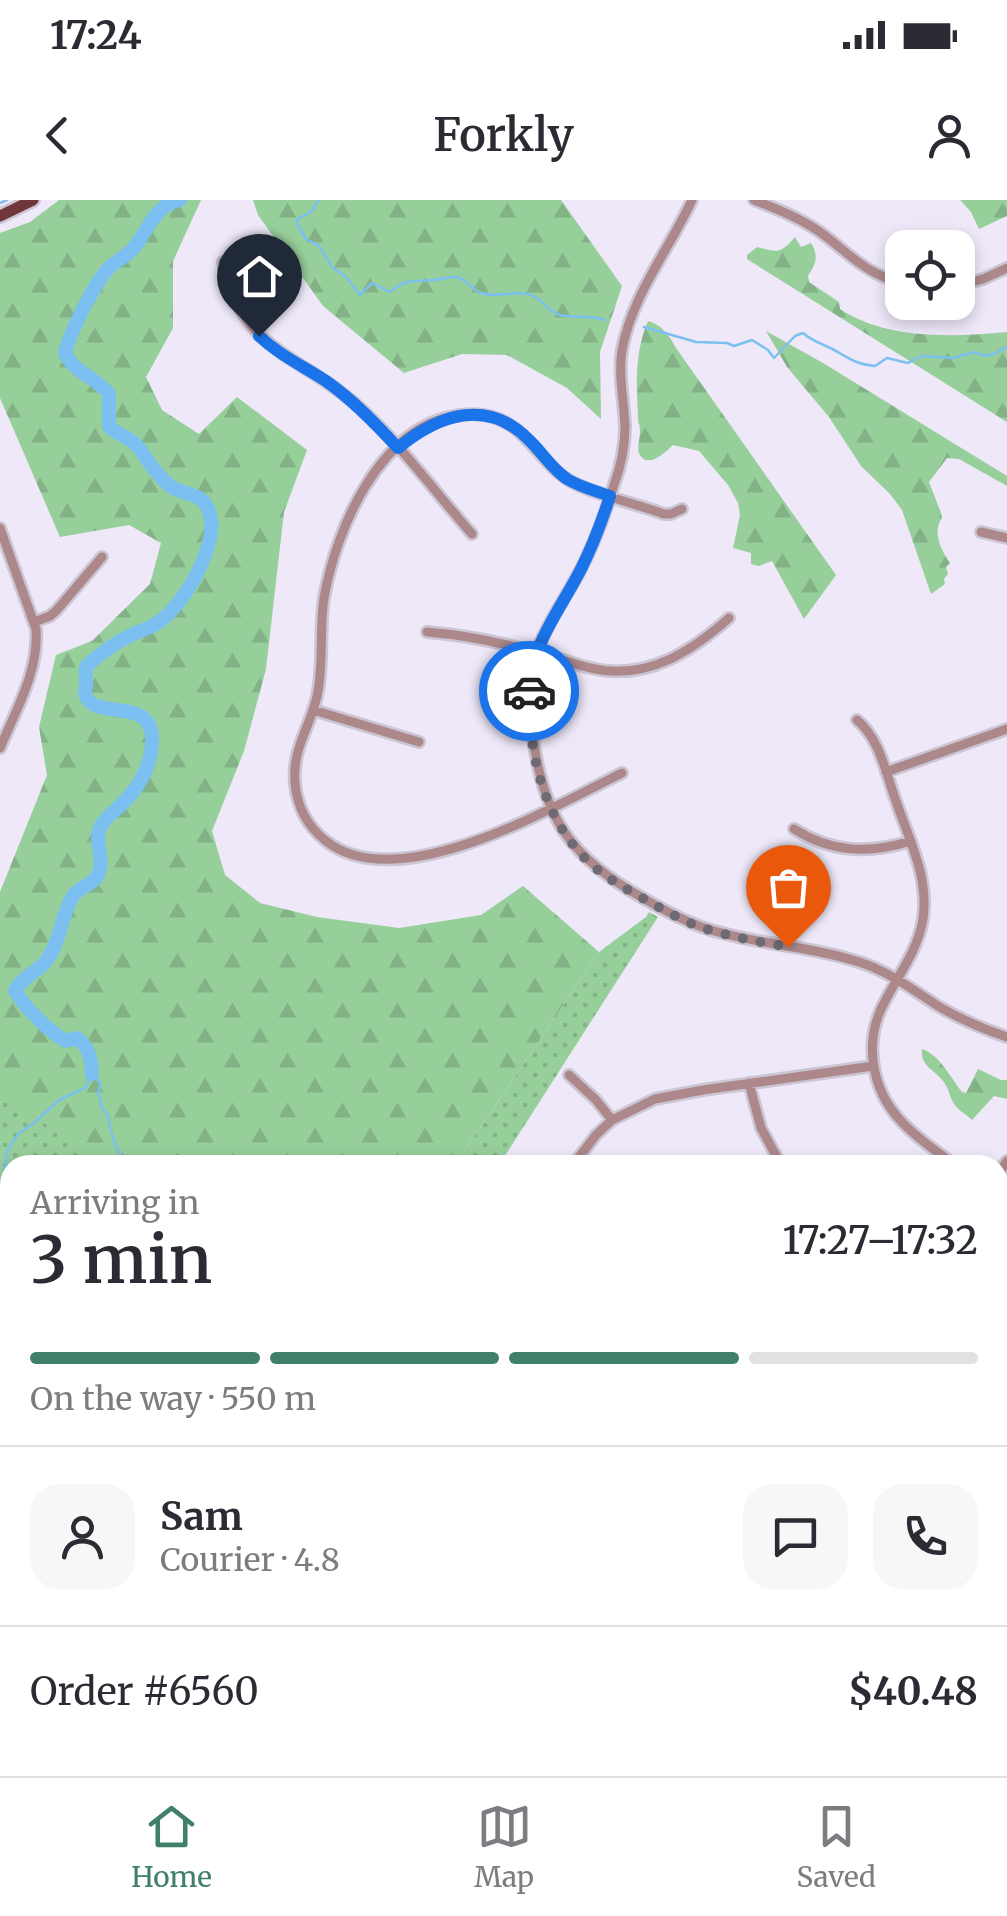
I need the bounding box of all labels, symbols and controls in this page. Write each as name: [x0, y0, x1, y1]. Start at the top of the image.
text: 17:24: [50, 12, 142, 59]
text: Forkly: [433, 107, 574, 163]
icon: back: [30, 108, 85, 163]
icon: person: [922, 108, 977, 163]
map controls: [885, 230, 975, 320]
button: locate: [885, 230, 975, 320]
pin: [217, 234, 302, 337]
icon: home: [232, 249, 287, 304]
courier: [479, 641, 579, 741]
icon: car: [502, 664, 557, 719]
pin: [746, 845, 831, 948]
icon: bag: [761, 860, 816, 915]
text: Arriving in: [30, 1183, 199, 1223]
text: 17:27–17:32: [782, 1217, 978, 1264]
text: 3 min: [30, 1219, 212, 1301]
text: On the way · 550 m: [30, 1379, 316, 1419]
button: person: [30, 1484, 135, 1589]
button: chat: [743, 1484, 848, 1589]
button: phone: [873, 1484, 978, 1589]
text: Sam: [160, 1493, 243, 1540]
text: Courier · 4.8: [160, 1540, 340, 1580]
text: Order #6560: [30, 1668, 259, 1715]
text: $40.48: [848, 1668, 978, 1715]
tab: Home: [131, 1799, 212, 1895]
tab: Map: [474, 1799, 534, 1895]
tab: Saved: [796, 1799, 876, 1895]

